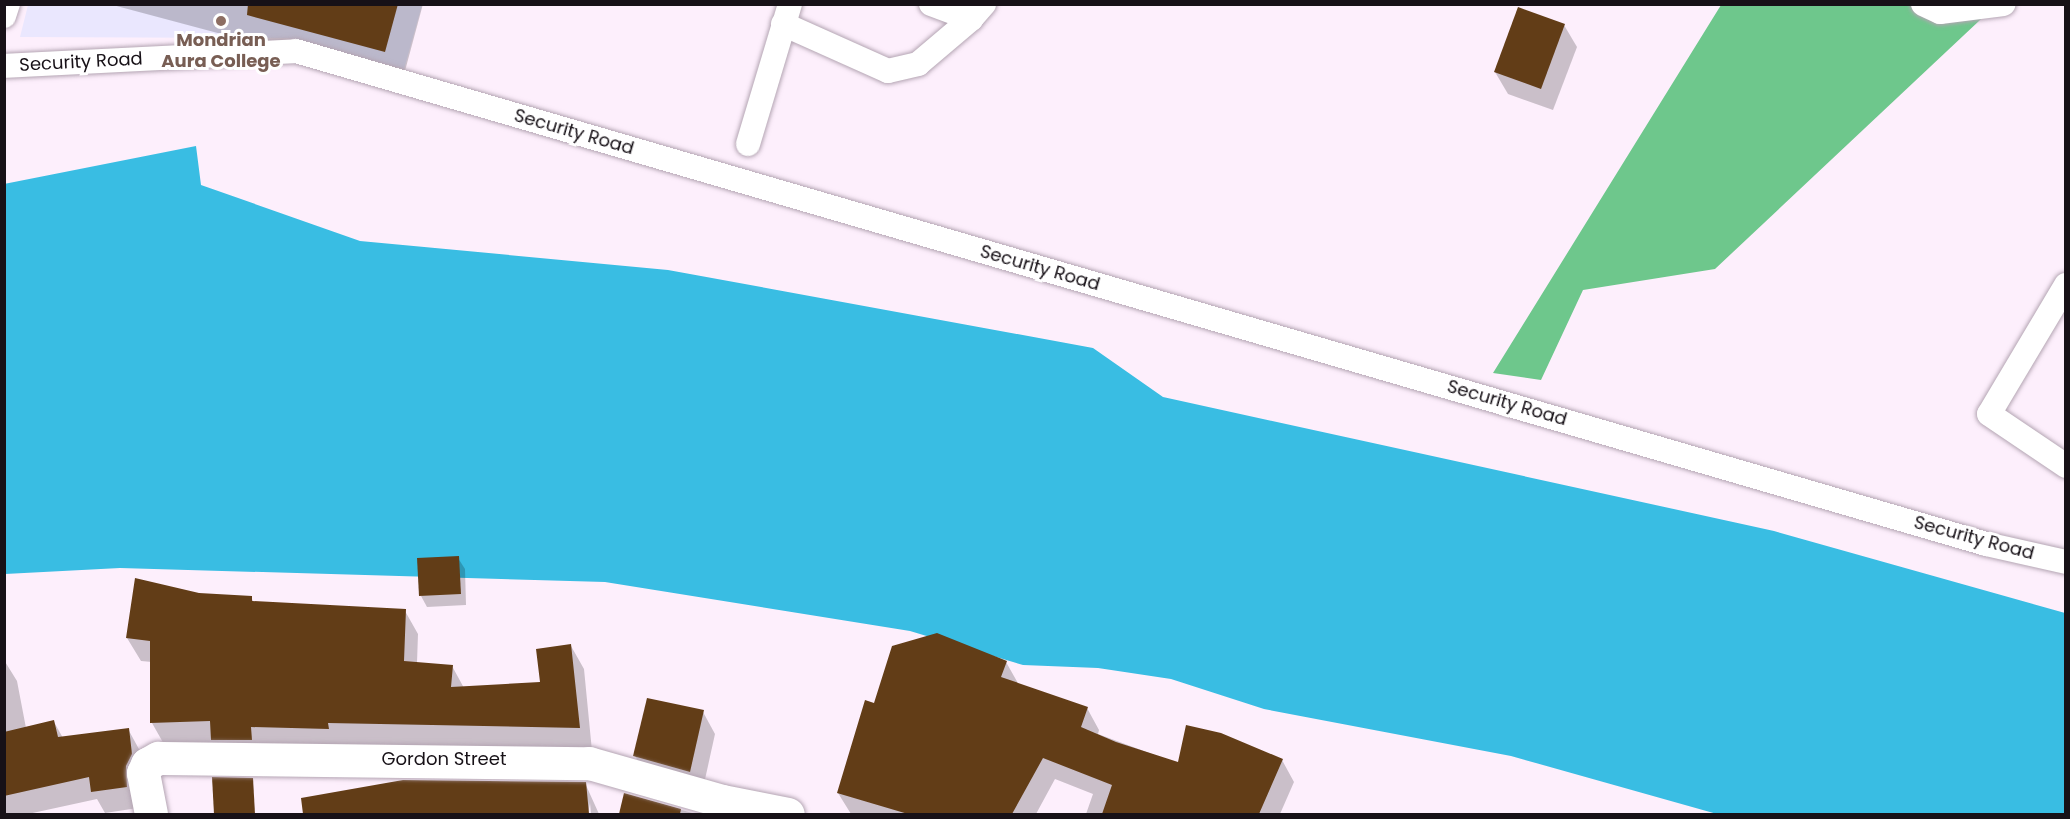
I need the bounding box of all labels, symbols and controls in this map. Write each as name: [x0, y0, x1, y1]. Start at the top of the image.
marker: Mondrian Aura College: [214, 14, 228, 28]
place label: Mondrian Aura College: [161, 30, 281, 72]
street label: Security Road: [19, 48, 143, 76]
street label: Security Road: [512, 105, 636, 159]
street label: Security Road: [978, 241, 1102, 295]
street label: Security Road: [1445, 376, 1569, 430]
street label: Security Road: [1912, 512, 2036, 564]
street label: Gordon Street: [382, 748, 506, 770]

